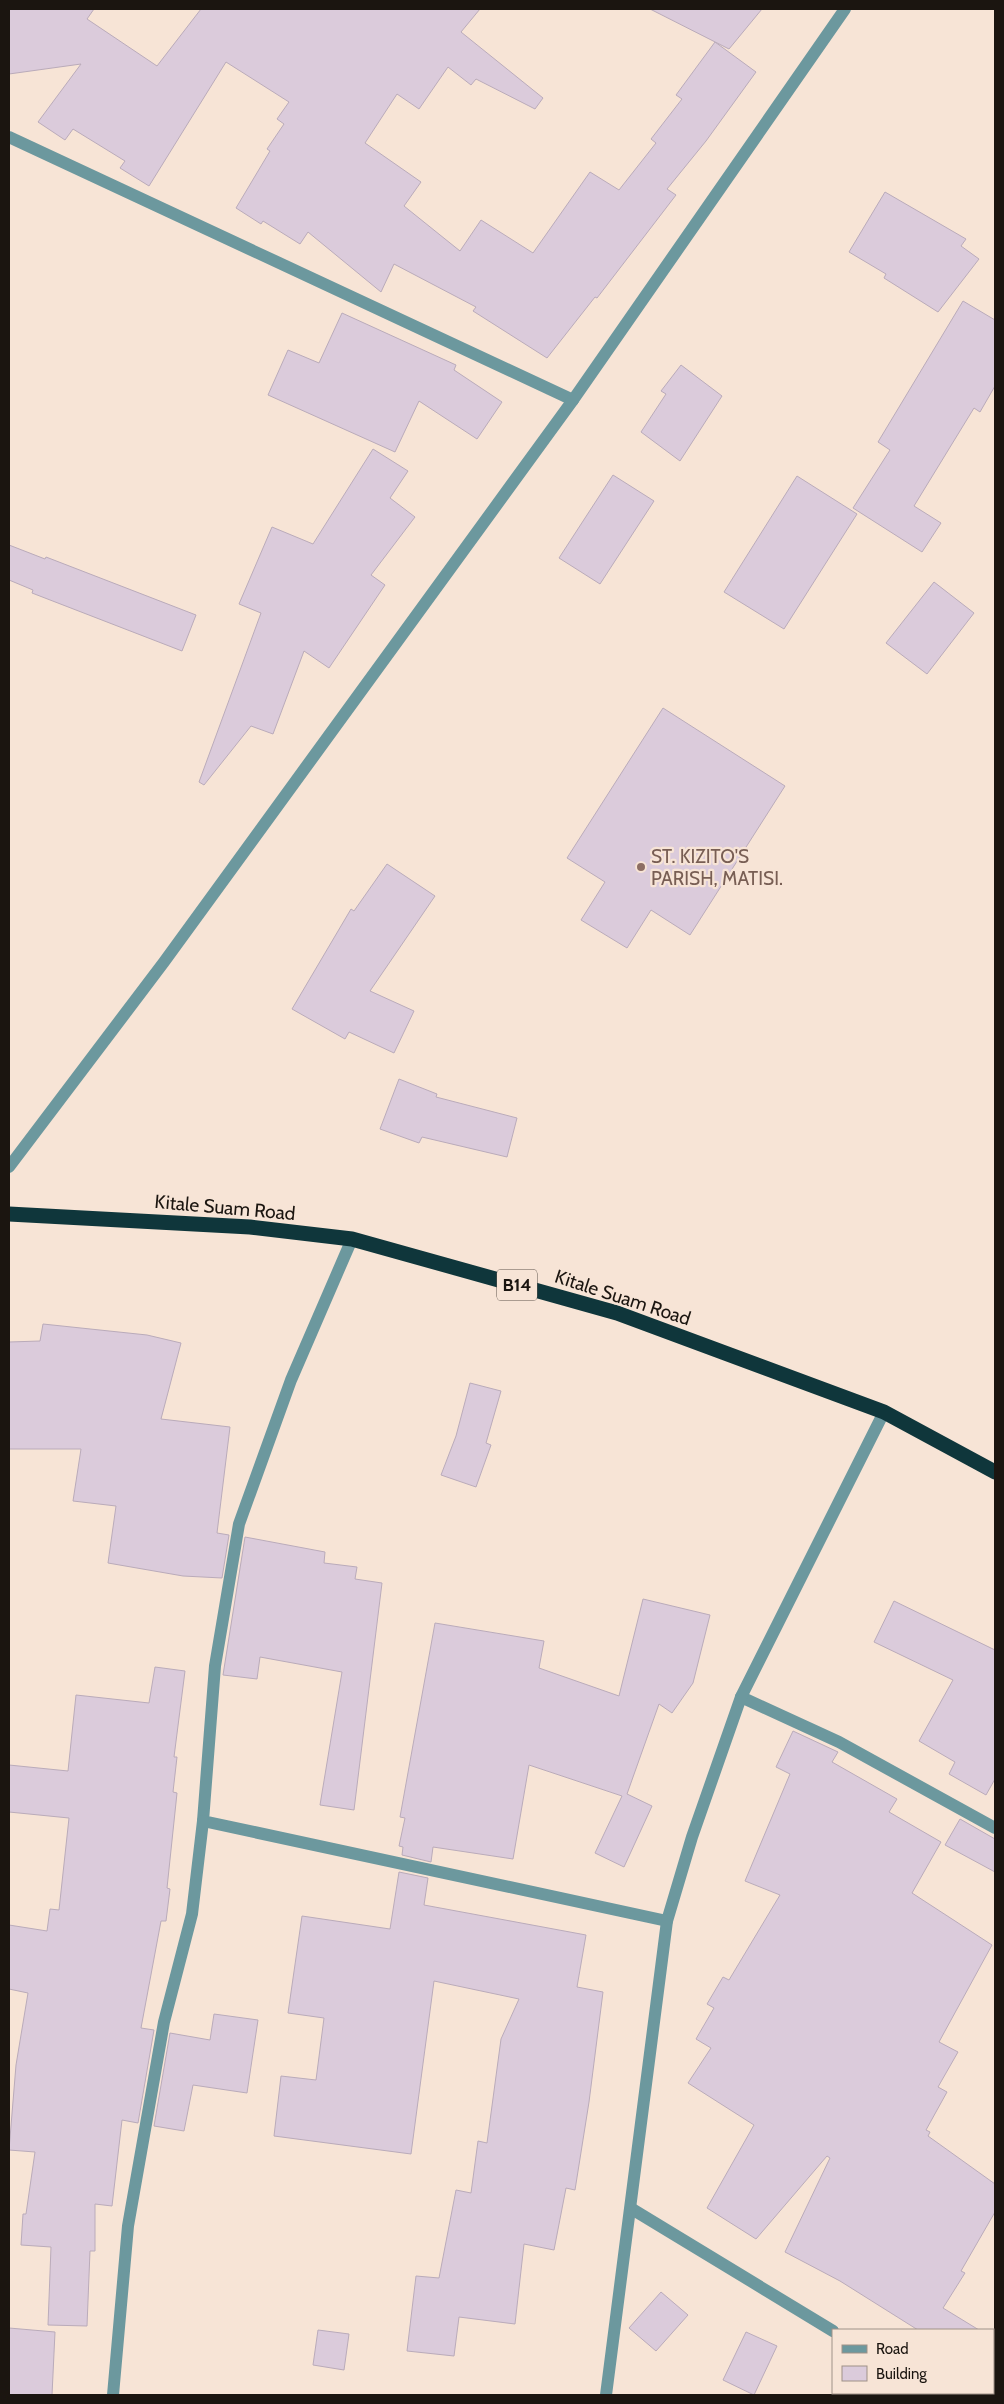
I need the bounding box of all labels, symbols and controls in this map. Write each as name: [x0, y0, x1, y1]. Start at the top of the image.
place label: ST. KIZITO'S PARISH, MATISI.: [651, 845, 783, 890]
marker: ST. KIZITO'S PARISH, MATISI.: [635, 861, 647, 873]
street label: Kitale Suam Road: [154, 1190, 296, 1225]
street label: Kitale Suam Road: [552, 1265, 694, 1330]
road number: B14: [497, 1270, 537, 1300]
legend: [832, 2329, 994, 2394]
text: Road: [876, 2340, 909, 2358]
text: Building: [876, 2365, 927, 2383]

